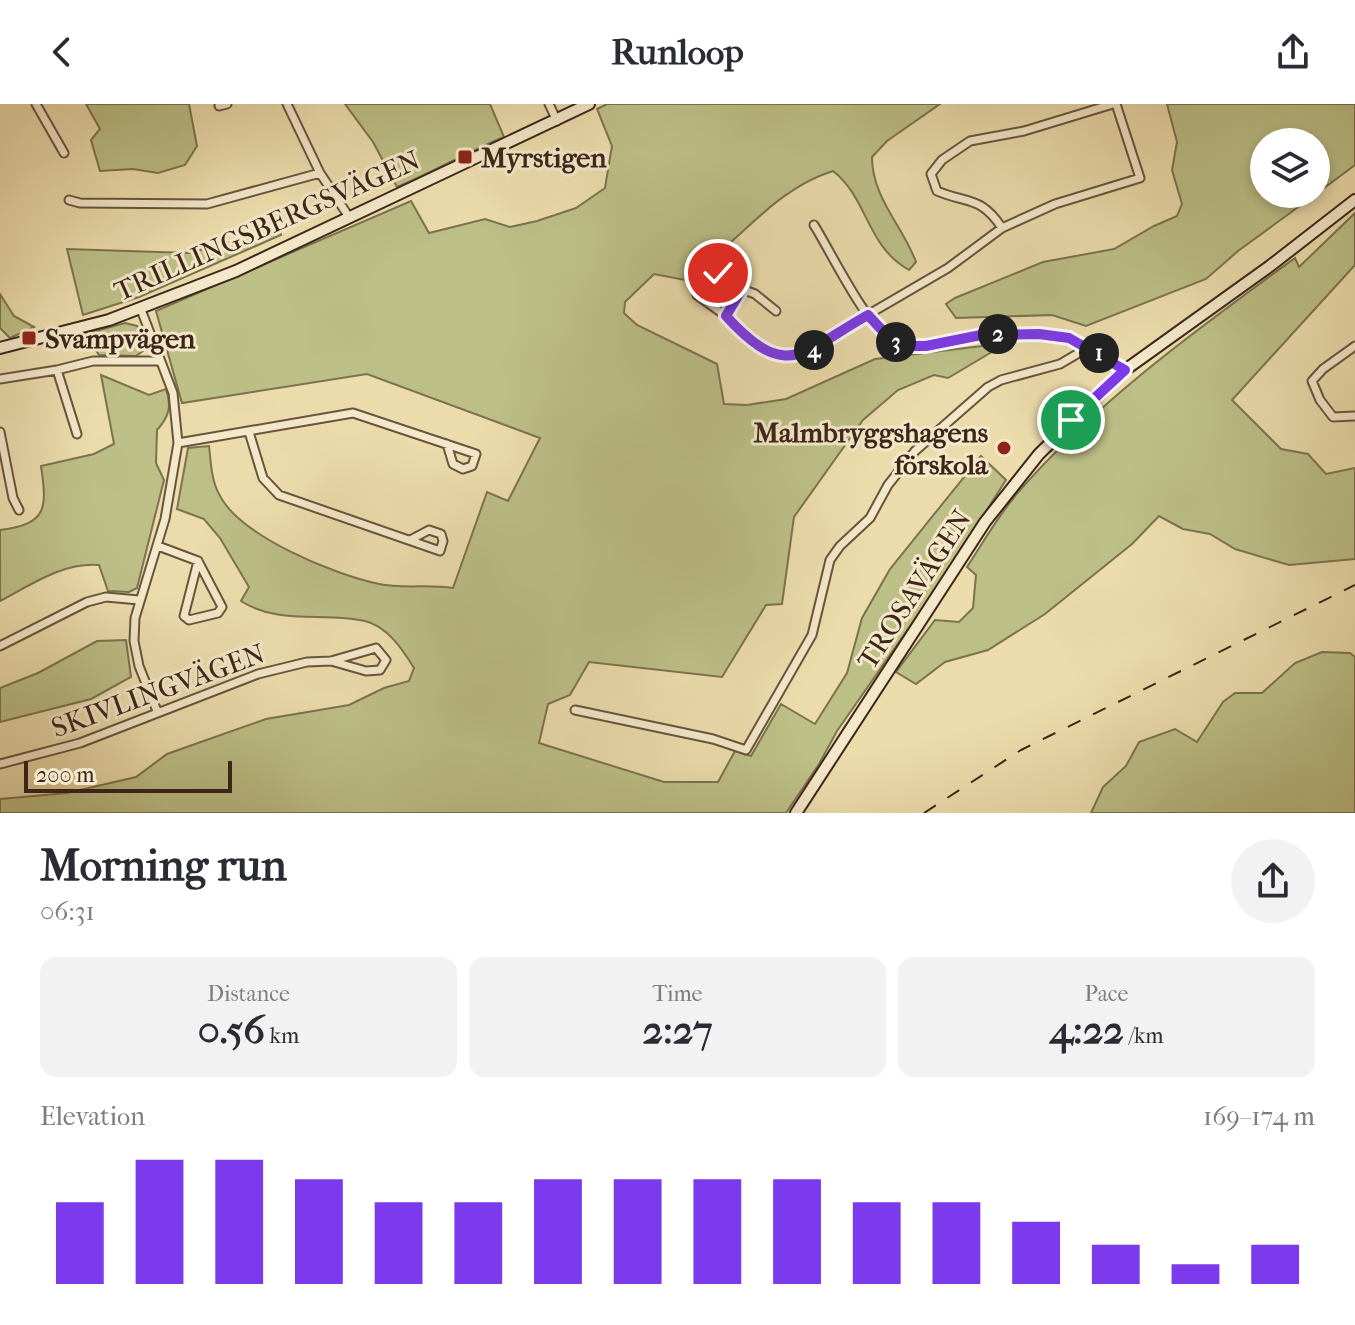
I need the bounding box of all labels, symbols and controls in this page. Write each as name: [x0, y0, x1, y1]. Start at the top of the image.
icon: back: [40, 30, 84, 74]
icon: share: [1271, 30, 1315, 74]
text: Runloop: [611, 31, 744, 73]
map controls: [1250, 128, 1330, 208]
button: layers: [1250, 128, 1330, 208]
place label: Myrstigen: [481, 141, 607, 174]
street label: TRILLINGSBERGSVÄGEN: [109, 143, 425, 308]
marker: Myrstigen: [456, 148, 474, 166]
pin: [684, 239, 752, 307]
icon: check: [696, 251, 740, 295]
pin: 2: [978, 314, 1018, 354]
text: 2: [992, 321, 1004, 347]
place label: Svampvägen: [45, 322, 196, 355]
pin: 3: [876, 322, 916, 362]
marker: Svampvägen: [20, 329, 38, 347]
text: 3: [891, 329, 901, 355]
pin: 4: [794, 330, 834, 370]
pin: 1: [1079, 333, 1119, 373]
text: 4: [808, 337, 821, 363]
text: 1: [1095, 340, 1103, 366]
pin: [1037, 386, 1105, 454]
icon: arrive: [1049, 398, 1093, 442]
place label: Malmbryggshagens förskola: [753, 416, 989, 481]
marker: Malmbryggshagens förskola: [995, 439, 1013, 457]
street label: TROSAVÄGEN: [851, 503, 978, 675]
street label: SKIVLINGVÄGEN: [47, 637, 269, 744]
scale bar: [24, 757, 232, 793]
text: 200 m: [36, 762, 95, 788]
button: share: [1231, 839, 1315, 923]
text: Morning run: [40, 840, 287, 891]
text: 06:31: [40, 896, 95, 927]
text: Distance: [207, 981, 290, 1007]
text: Time: [653, 981, 703, 1007]
text: Pace: [1085, 981, 1128, 1007]
text: 0.56: [198, 1007, 265, 1053]
text: 2:27: [642, 1007, 713, 1053]
text: 4:22: [1049, 1007, 1124, 1053]
text: km: [265, 1023, 299, 1049]
text: /km: [1124, 1023, 1164, 1049]
text: Elevation: [40, 1101, 145, 1132]
text: 169–174 m: [1203, 1101, 1315, 1132]

